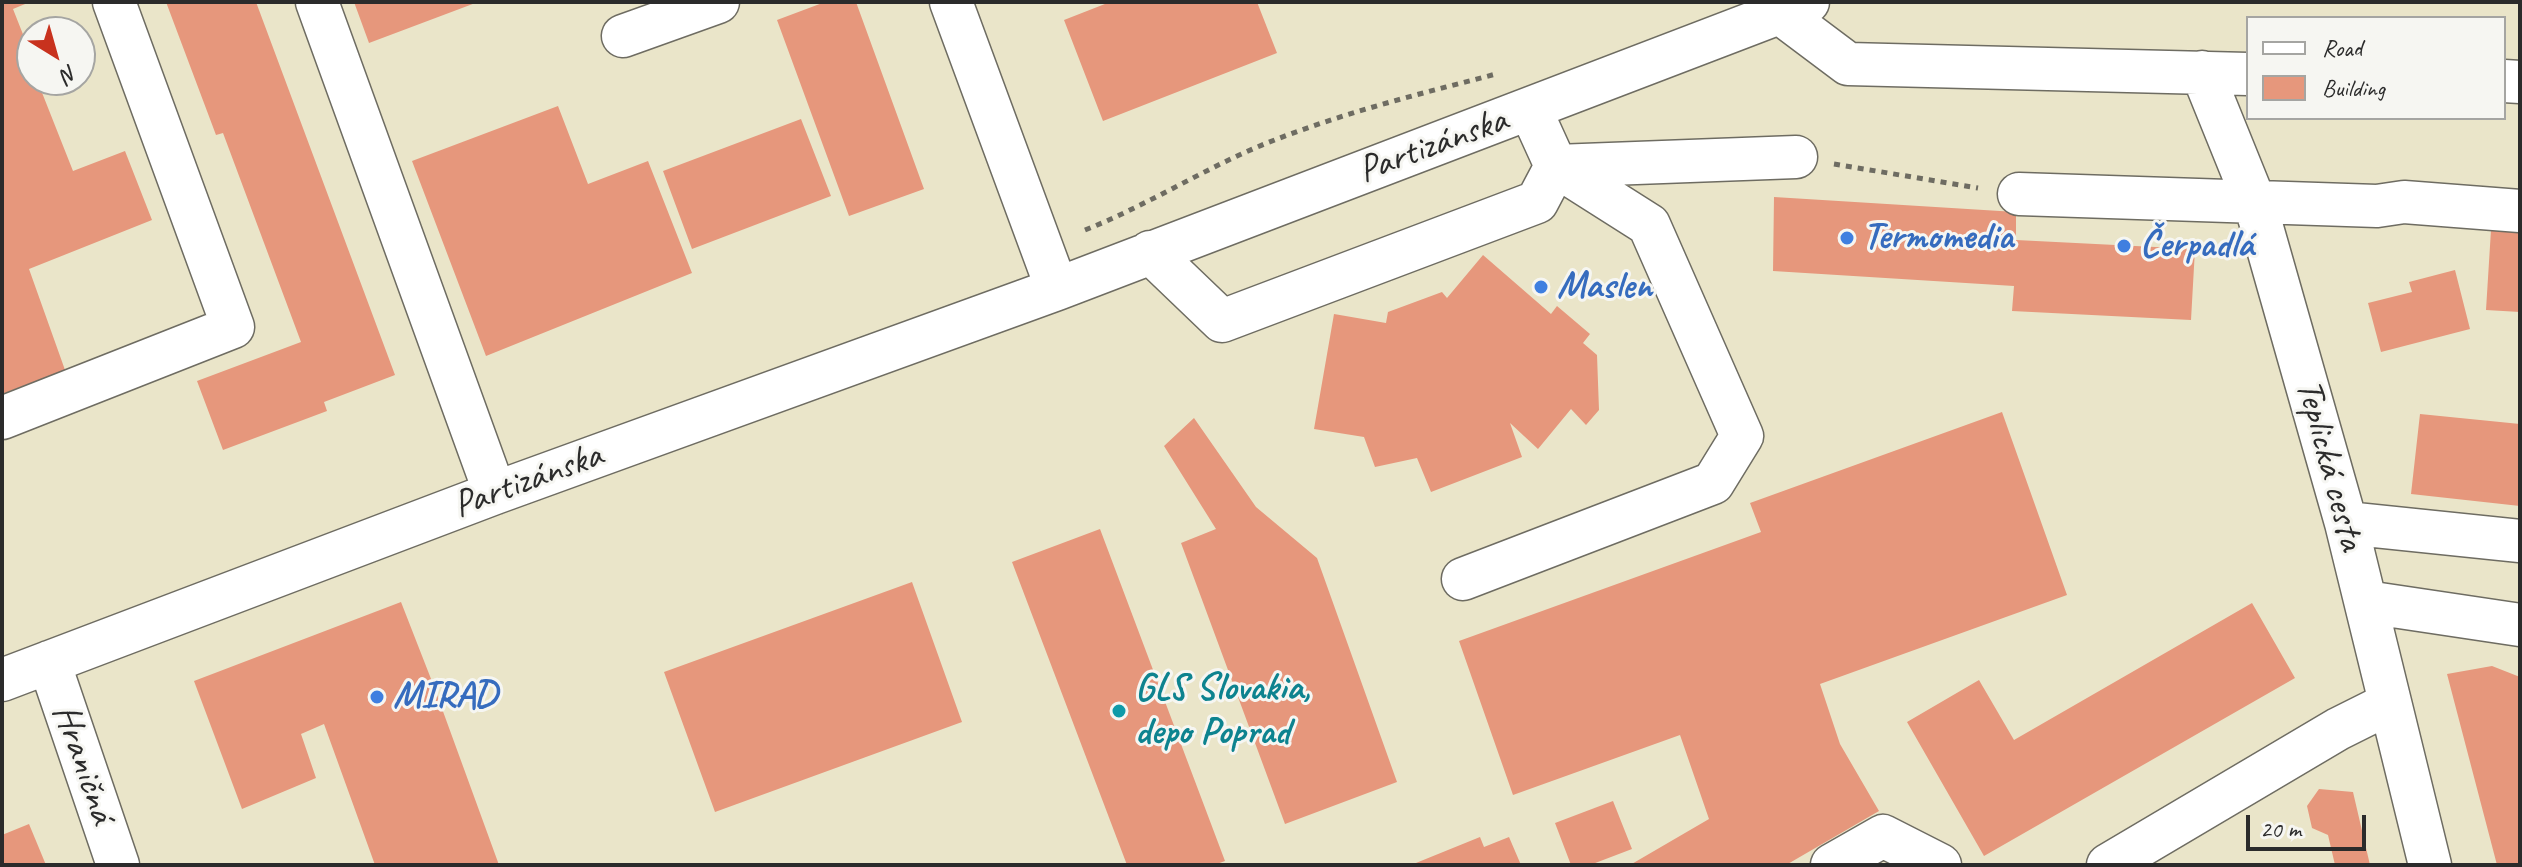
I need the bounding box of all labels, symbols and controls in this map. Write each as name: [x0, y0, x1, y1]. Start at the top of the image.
north arrow: [16, 16, 96, 96]
legend: [2246, 16, 2506, 120]
text: Road: [2322, 33, 2362, 63]
text: N: [55, 58, 83, 89]
text: Building: [2322, 73, 2385, 103]
street label: Partizánska: [1352, 98, 1514, 194]
place label: Termomedia: [1863, 215, 2013, 261]
place label: Čerpadlá: [2140, 223, 2253, 269]
marker: Termomedia: [1838, 229, 1856, 247]
marker: Čerpadlá: [2115, 237, 2133, 255]
place label: Maslen: [1557, 264, 1652, 310]
marker: Maslen: [1532, 278, 1550, 296]
street label: Teplická cesta: [2284, 375, 2374, 555]
street label: Partizánska: [447, 433, 609, 529]
place label: GLS Slovakia, depo Poprad: [1135, 666, 1310, 756]
place label: MIRAD: [393, 674, 497, 720]
marker: MIRAD: [368, 688, 386, 706]
street label: Hraničná: [41, 698, 125, 830]
marker: GLS Slovakia, depo Poprad: [1110, 702, 1128, 720]
scale bar: [2250, 799, 2370, 849]
text: 20 m: [2260, 814, 2301, 844]

